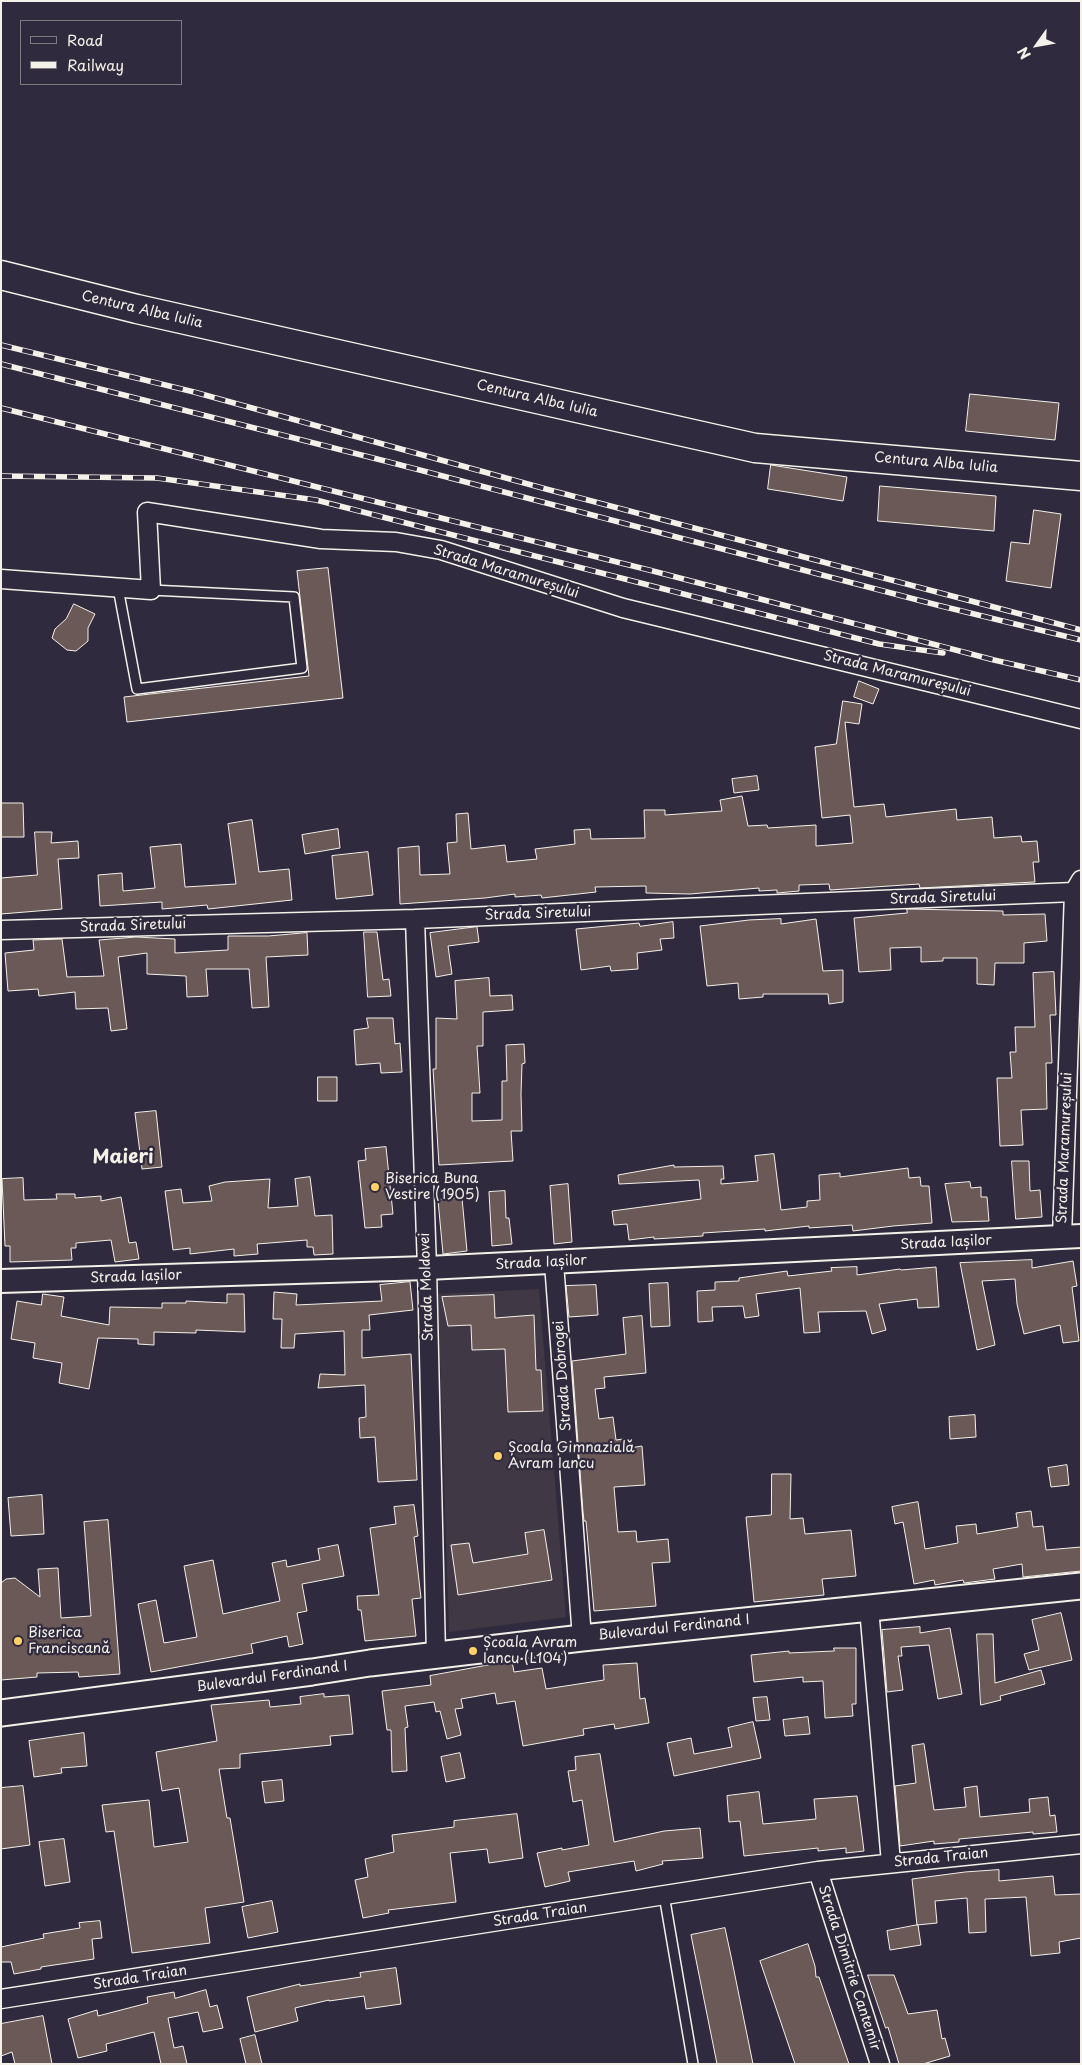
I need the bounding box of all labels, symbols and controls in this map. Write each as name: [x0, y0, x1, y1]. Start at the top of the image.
legend: [20, 20, 182, 85]
north arrow: [1012, 20, 1062, 70]
text: Road: [67, 28, 103, 51]
text: N: [1012, 43, 1036, 63]
text: Railway: [67, 53, 124, 76]
street label: Centura Alba Iulia: [80, 288, 204, 332]
street label: Centura Alba Iulia: [475, 377, 599, 421]
street label: Centura Alba Iulia: [873, 449, 999, 477]
street label: Strada Maramureșului: [431, 542, 581, 602]
street label: Strada Maramureșului: [821, 648, 973, 700]
street label: Strada Siretului: [889, 888, 997, 908]
street label: Strada Siretului: [484, 904, 592, 924]
street label: Strada Siretului: [79, 916, 187, 936]
street label: Strada Maramureșului: [1054, 1072, 1076, 1224]
district label: Maieri: [92, 1147, 154, 1169]
place label: Biserica Buna Vestire (1905): [385, 1171, 480, 1204]
marker: Biserica Buna Vestire (1905): [369, 1181, 381, 1193]
street label: Strada Moldovei: [417, 1232, 437, 1342]
street label: Strada Iașilor: [900, 1232, 992, 1254]
street label: Strada Iașilor: [495, 1252, 587, 1274]
street label: Strada Iașilor: [90, 1267, 182, 1287]
street label: Strada Dobrogei: [551, 1320, 575, 1432]
place label: Școala Gimnazială Avram Iancu: [508, 1440, 635, 1472]
marker: Școala Gimnazială Avram Iancu: [492, 1450, 504, 1462]
street label: Bulevardul Ferdinand I: [597, 1612, 751, 1644]
place label: Biserica Franciscană: [28, 1625, 110, 1658]
marker: Biserica Franciscană: [12, 1635, 24, 1647]
place label: Școala Avram Iancu (L104): [483, 1635, 577, 1668]
marker: Școala Avram Iancu (L104): [467, 1645, 479, 1657]
street label: Bulevardul Ferdinand I: [195, 1658, 349, 1696]
street label: Strada Traian: [893, 1845, 989, 1871]
street label: Strada Dimitrie Cantemir: [814, 1883, 884, 2053]
street label: Strada Traian: [492, 1899, 588, 1931]
street label: Strada Traian: [92, 1962, 188, 1994]

